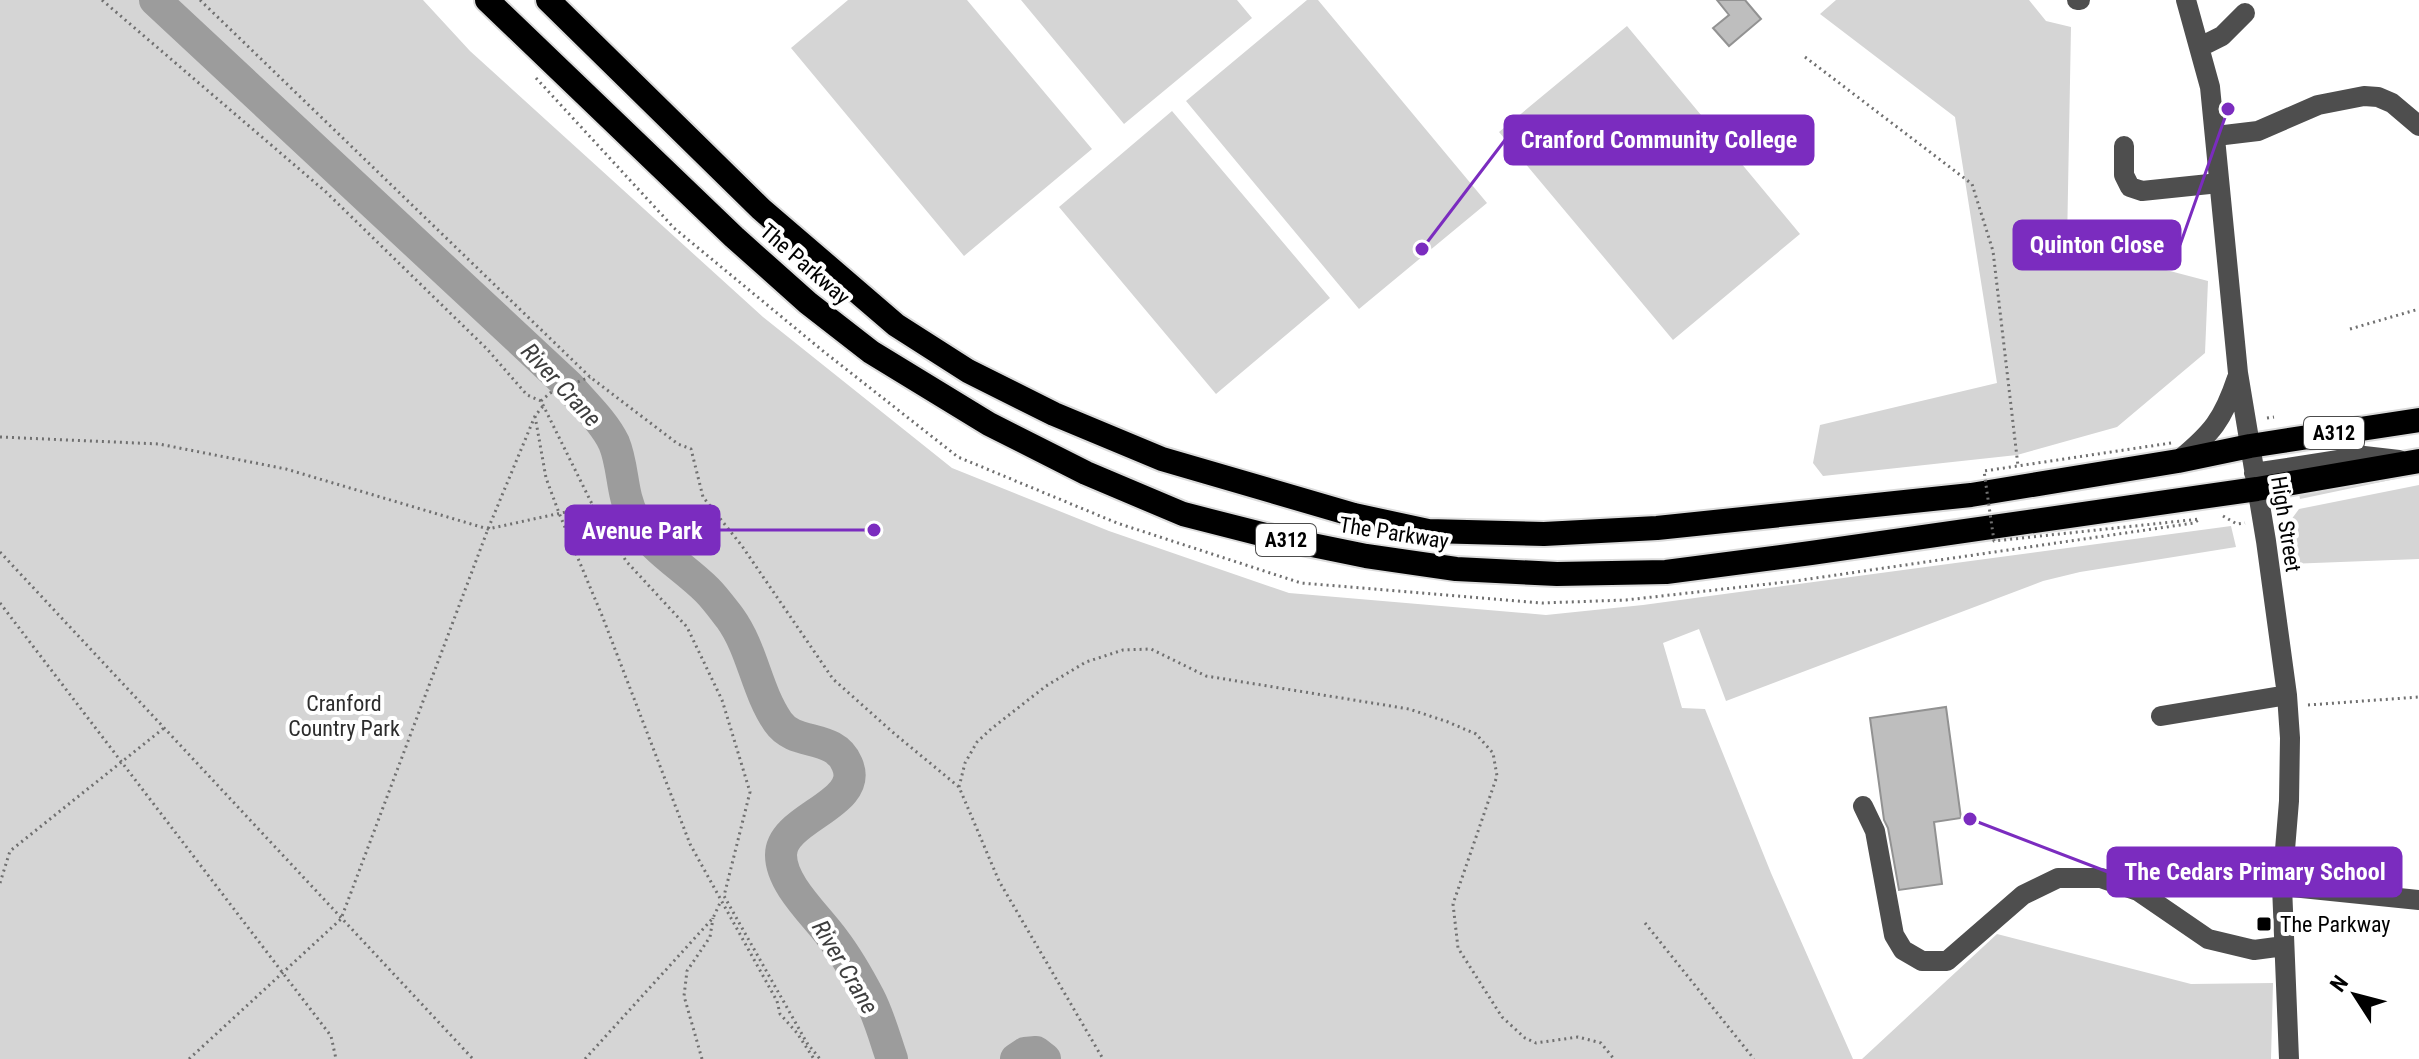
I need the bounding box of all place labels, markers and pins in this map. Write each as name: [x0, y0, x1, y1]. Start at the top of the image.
callout: Cranford Community College: [1505, 116, 1813, 164]
callout: Quinton Close: [2014, 221, 2180, 269]
callout: Avenue Park: [566, 506, 719, 554]
callout: The Cedars Primary School: [2108, 848, 2401, 896]
place label: The Parkway: [2280, 912, 2391, 937]
marker: The Parkway: [2255, 915, 2273, 933]

